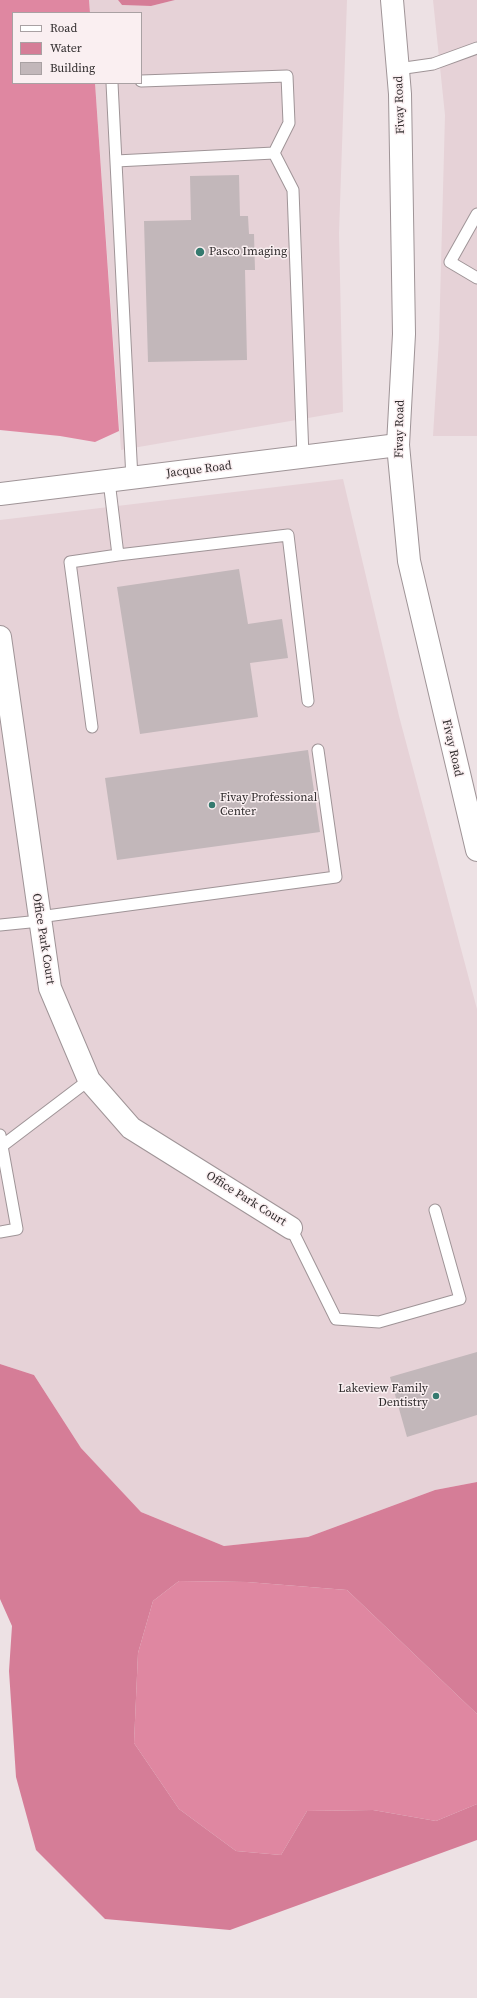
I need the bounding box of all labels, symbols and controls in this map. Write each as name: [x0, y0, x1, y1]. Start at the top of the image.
legend: [12, 12, 142, 84]
text: Road: [50, 20, 77, 36]
text: Water: [50, 40, 82, 56]
text: Building: [50, 60, 95, 76]
street label: Fivay Road: [392, 76, 408, 134]
place label: Pasco Imaging: [209, 245, 287, 259]
marker: Pasco Imaging: [194, 246, 206, 258]
street label: Fivay Road: [392, 400, 408, 458]
street label: Jacque Road: [165, 459, 233, 481]
street label: Fivay Road: [438, 718, 466, 778]
place label: Fivay Professional Center: [220, 791, 317, 819]
marker: Fivay Professional Center: [207, 800, 217, 810]
street label: Office Park Court: [29, 893, 57, 985]
street label: Office Park Court: [203, 1169, 289, 1229]
place label: Lakeview Family Dentistry: [338, 1382, 428, 1410]
marker: Lakeview Family Dentistry: [431, 1391, 441, 1401]

